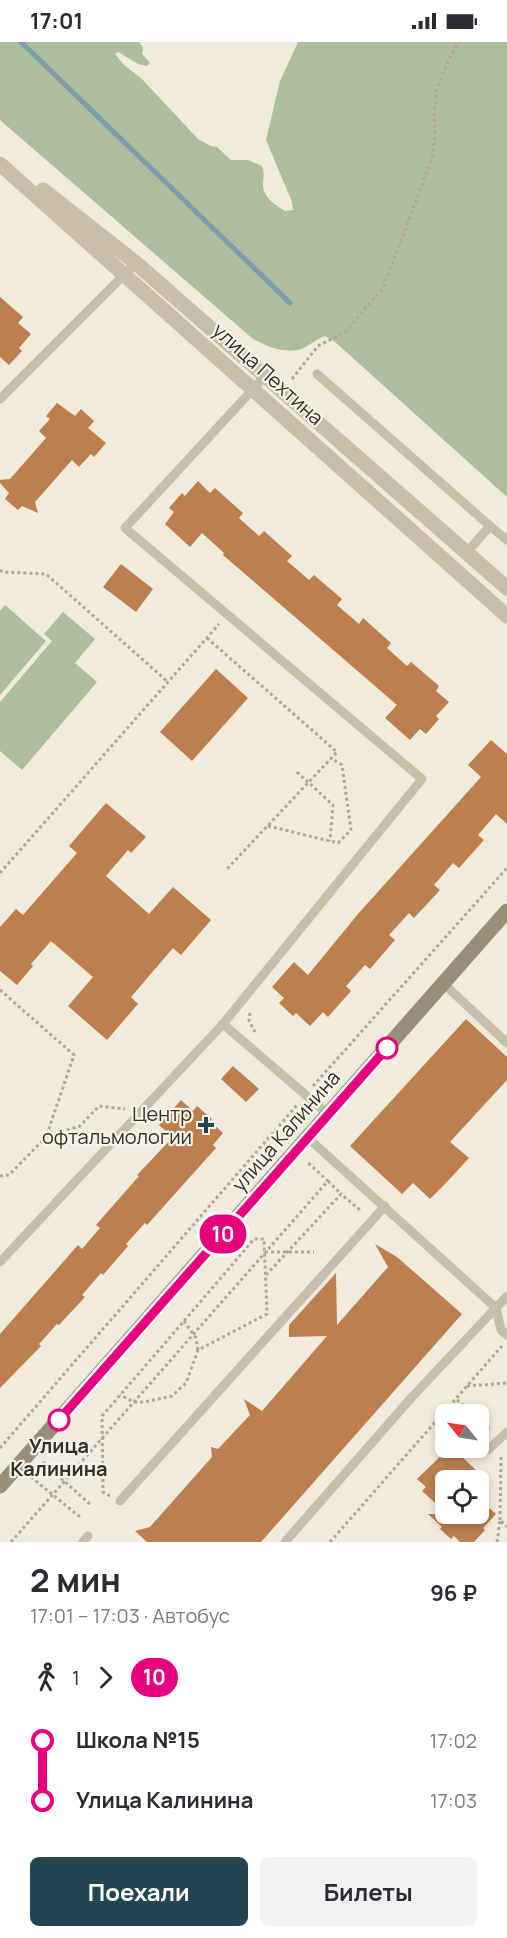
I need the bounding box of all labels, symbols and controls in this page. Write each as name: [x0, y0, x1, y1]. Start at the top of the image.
text: 17:01: [30, 6, 83, 36]
street label: улица Пехтина: [207, 317, 330, 431]
unlabelled marker: [376, 1037, 398, 1059]
street label: улица Калинина: [225, 1064, 346, 1197]
place label: Центр офтальмологии: [42, 1100, 192, 1150]
marker: Центр офтальмологии: [197, 1116, 215, 1134]
line badge: 10: [196, 1214, 250, 1254]
text: 10: [211, 1220, 235, 1248]
north arrow: [435, 1404, 489, 1458]
map controls: [435, 1404, 489, 1524]
marker: Улица Калинина: [48, 1409, 70, 1431]
place label: Улица Калинина: [10, 1432, 108, 1482]
button: locate: [435, 1470, 489, 1524]
text: 2 мин: [30, 1557, 121, 1602]
text: 96 ₽: [430, 1578, 477, 1608]
text: 17:01 – 17:03 · Автобус: [30, 1602, 230, 1629]
icon: walk: [30, 1661, 63, 1694]
icon: forward: [89, 1661, 122, 1694]
text: 10: [143, 1663, 166, 1691]
text: 1: [72, 1664, 80, 1691]
text: Школа №15: [76, 1725, 200, 1755]
text: 17:02: [430, 1727, 477, 1754]
text: Улица Калинина: [76, 1785, 253, 1815]
text: 17:03: [430, 1787, 477, 1814]
button: Поехали: [30, 1857, 248, 1926]
button: Билеты: [260, 1857, 477, 1926]

